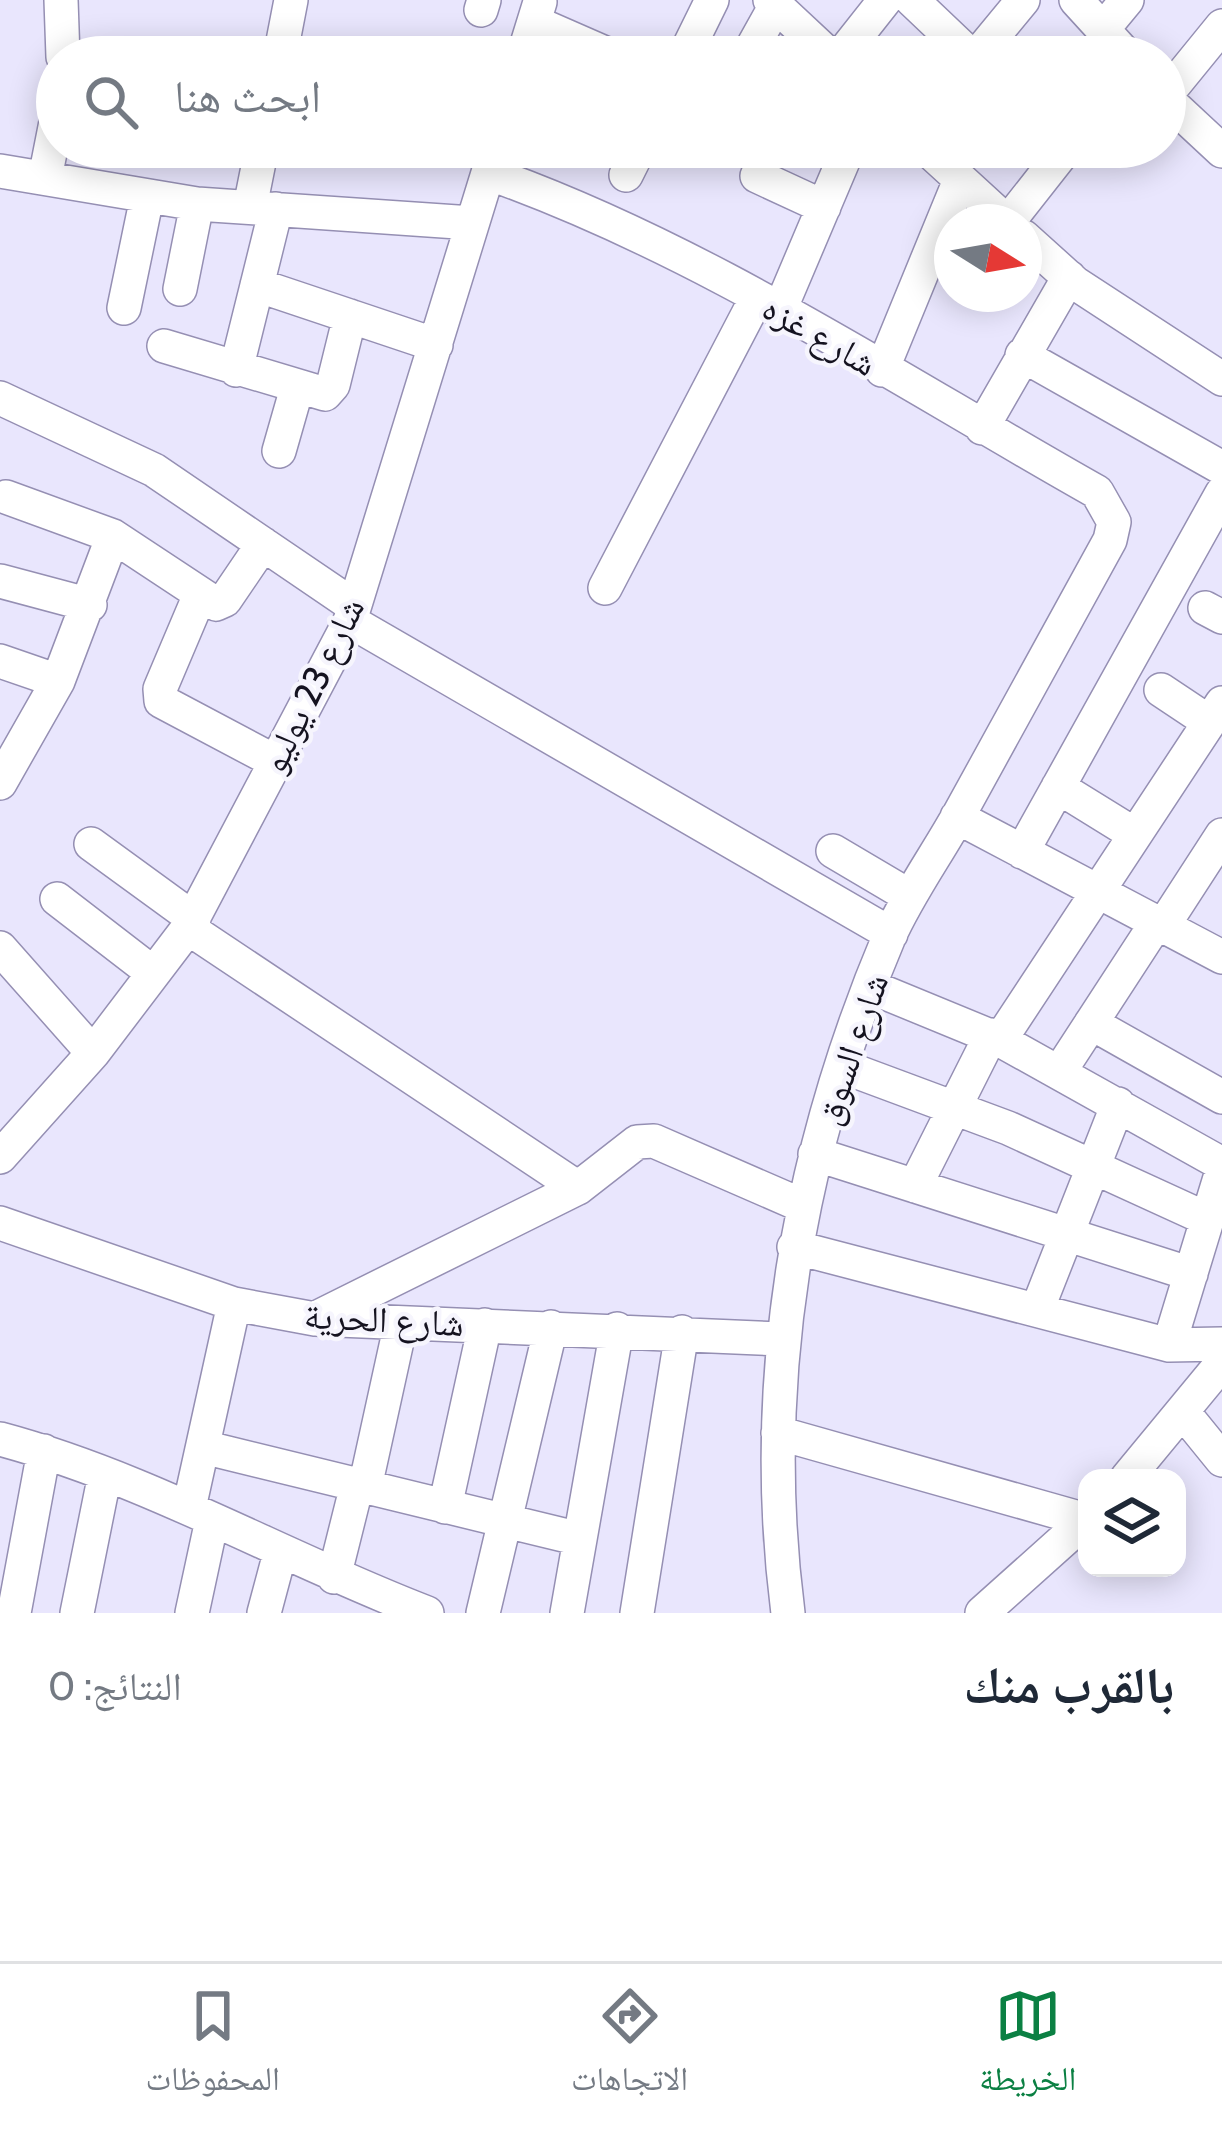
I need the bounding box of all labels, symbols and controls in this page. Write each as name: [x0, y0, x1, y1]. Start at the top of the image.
search box: [36, 36, 1186, 168]
icon: search: [78, 69, 144, 135]
text: ابحث هنا: [174, 69, 321, 123]
north arrow: [934, 204, 1042, 312]
street label: شارع غزه: [755, 285, 885, 386]
street label: شارع 23 يوليو: [251, 590, 374, 780]
street label: شارع السوق: [805, 968, 898, 1131]
street label: شارع الحرية: [303, 1293, 465, 1346]
map controls: [1078, 1469, 1186, 1577]
button: layers: [1078, 1469, 1186, 1577]
text: بالقرب منك: [963, 1654, 1174, 1716]
text: النتائج: 0: [48, 1662, 182, 1710]
tab: المحفوظات: [146, 1983, 280, 2111]
tab: الاتجاهات: [571, 1983, 688, 2111]
tab: الخريطة: [979, 1983, 1076, 2111]

